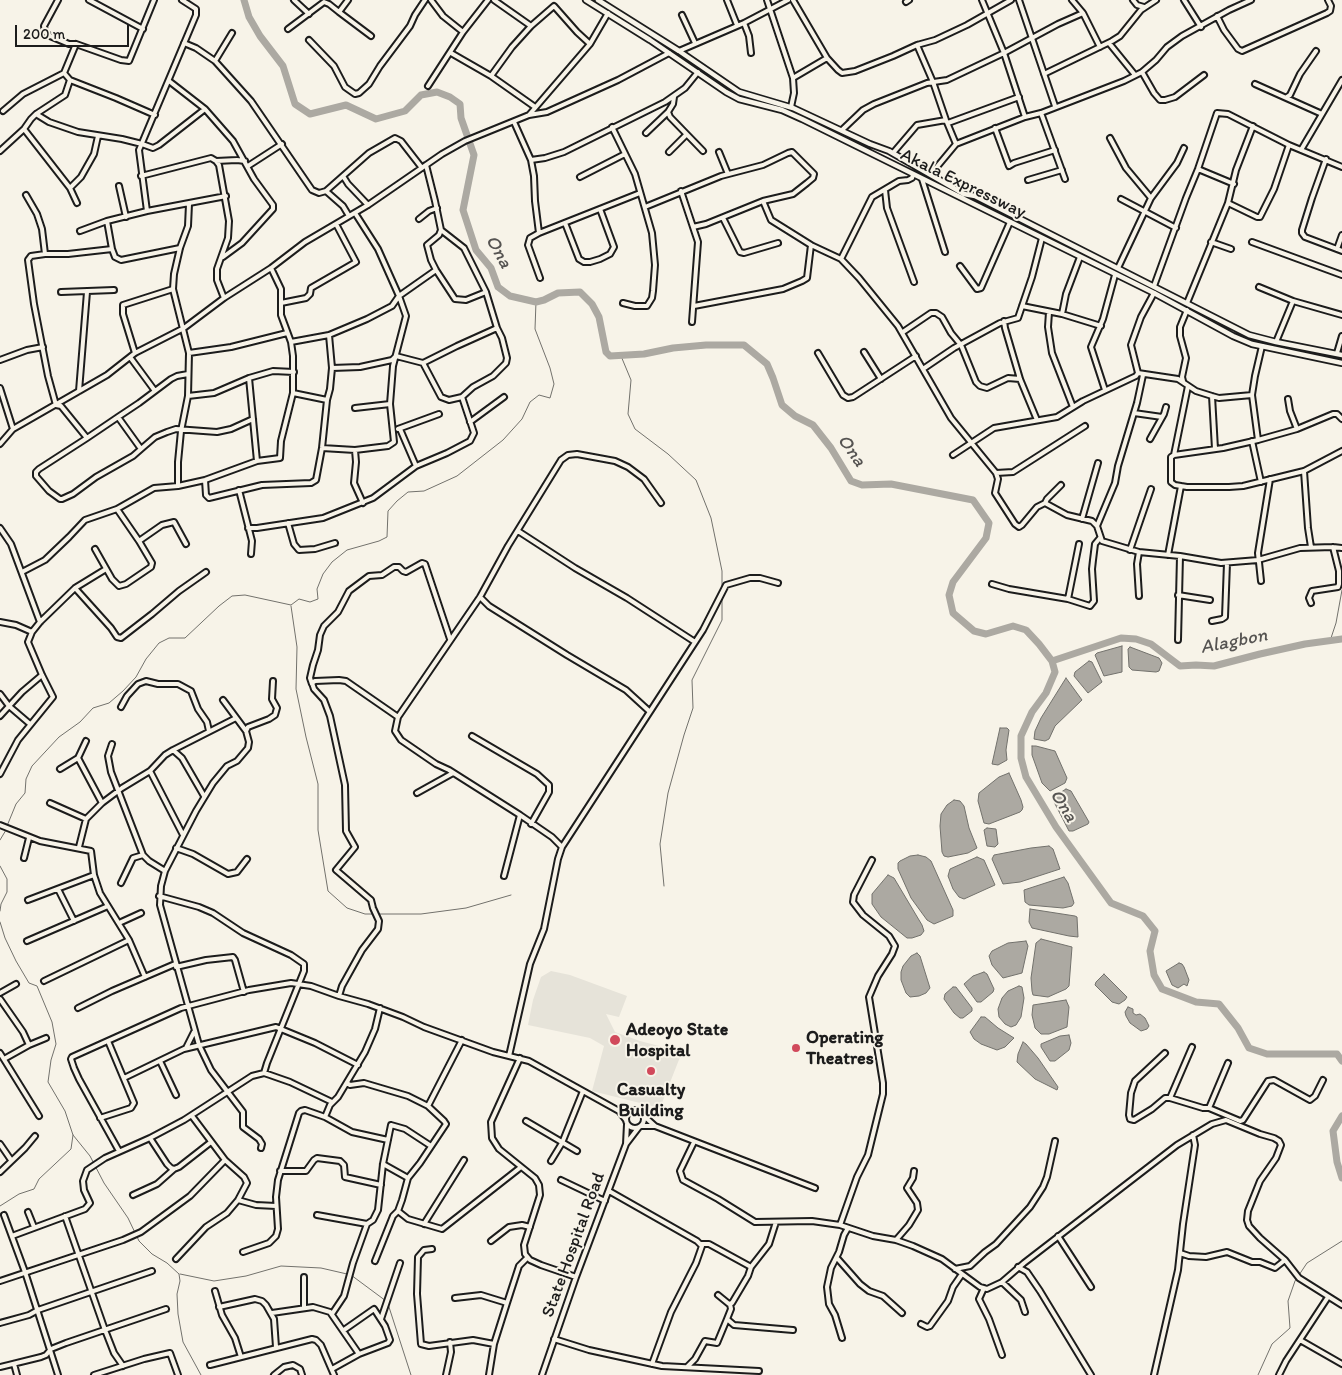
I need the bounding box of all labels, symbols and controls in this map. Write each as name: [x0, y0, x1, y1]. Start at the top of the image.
scale bar: [18, 15, 131, 47]
text: 200 m: [23, 25, 65, 43]
street label: Akala Expressway: [897, 144, 1029, 224]
water label: Ona: [480, 231, 516, 273]
water label: Ona: [832, 430, 870, 472]
water label: Alagbon: [1199, 624, 1269, 660]
water label: Ona: [1044, 785, 1082, 827]
place label: Adeoyo State Hospital: [626, 1019, 728, 1062]
place label: Operating Theatres: [806, 1027, 883, 1070]
marker: Adeoyo State Hospital: [608, 1033, 622, 1047]
marker: Operating Theatres: [790, 1042, 802, 1054]
marker: Casualty Building: [645, 1065, 657, 1077]
place label: Casualty Building: [617, 1079, 685, 1122]
street label: State Hospital Road: [538, 1170, 610, 1320]

